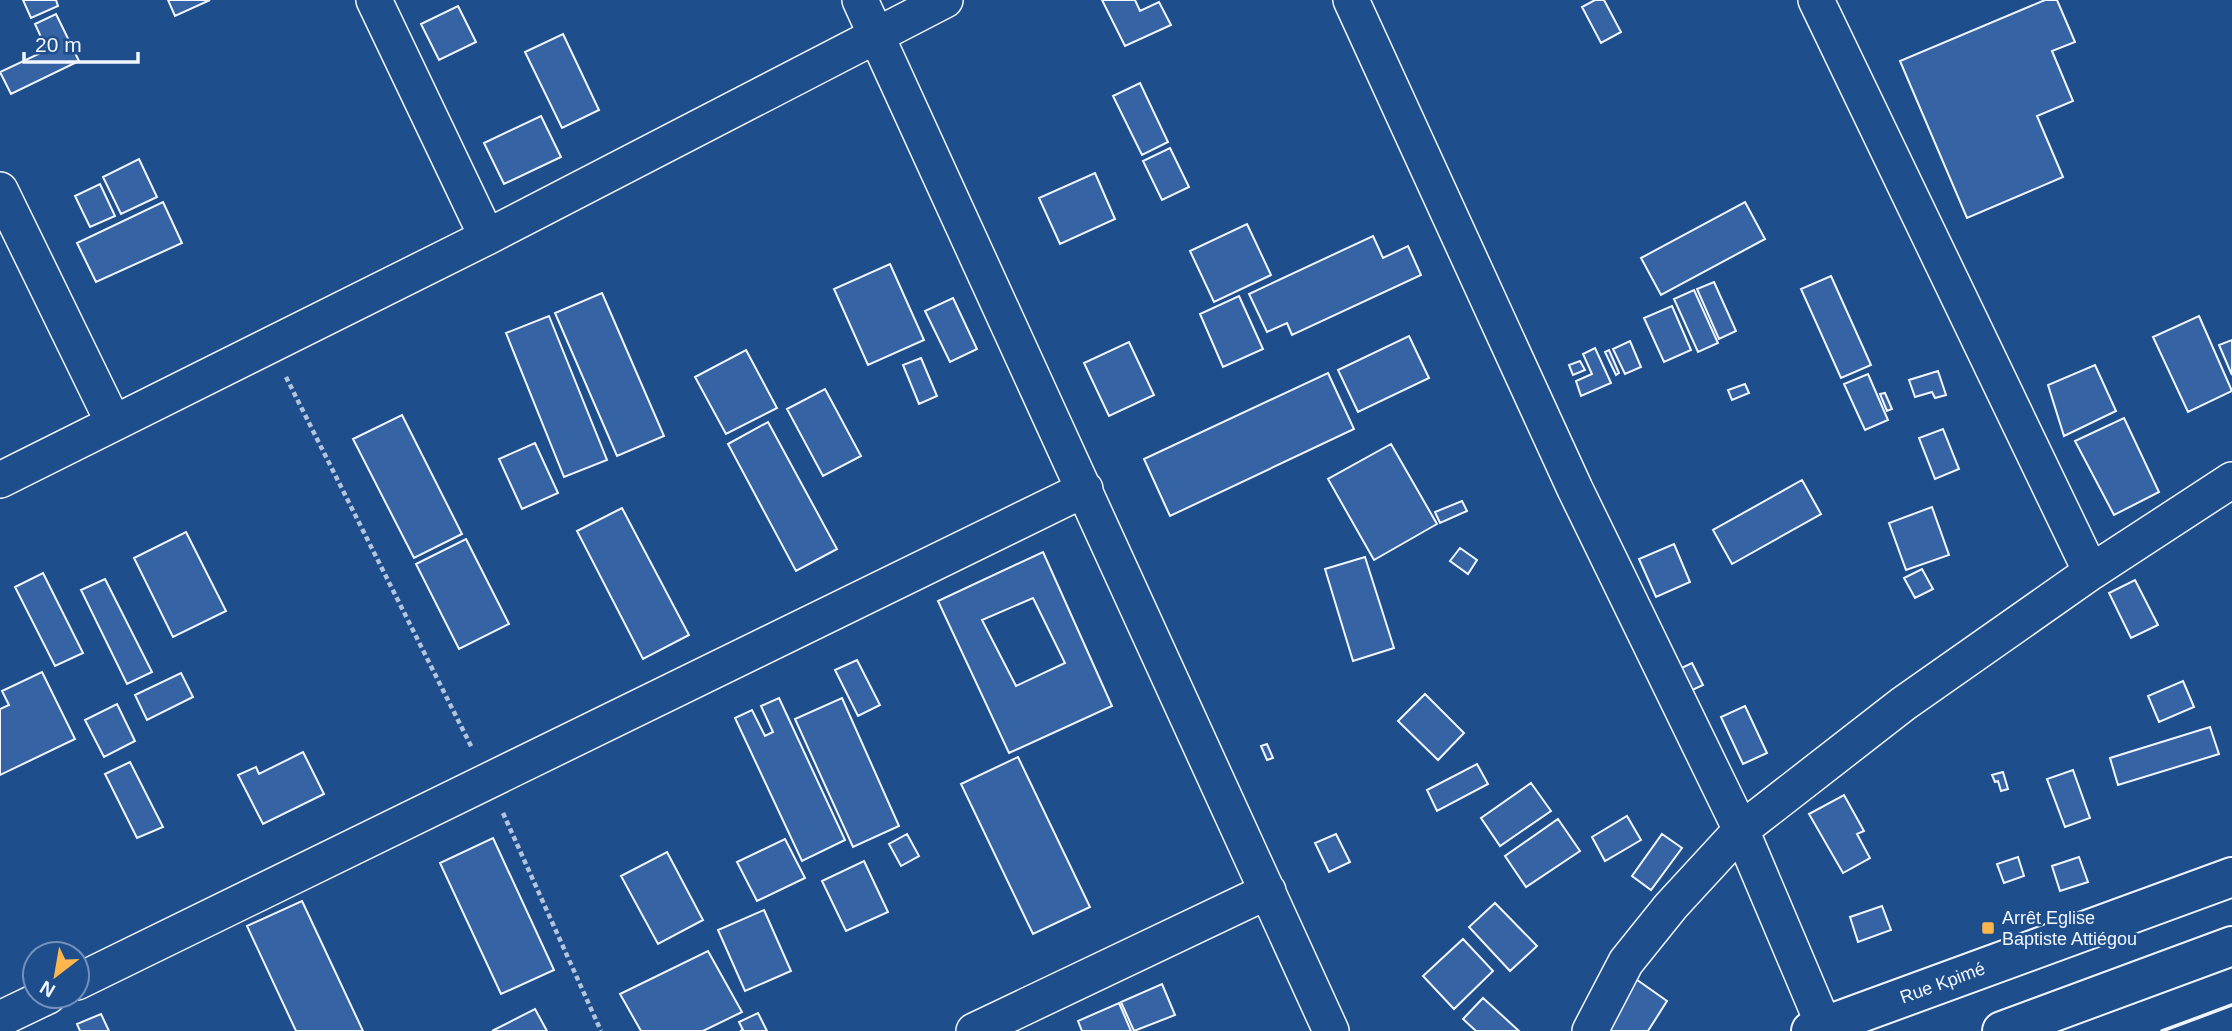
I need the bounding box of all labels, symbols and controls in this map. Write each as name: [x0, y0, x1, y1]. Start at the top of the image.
scale bar: [24, 21, 138, 65]
text: 20 m: [35, 33, 82, 56]
place label: Arrêt Eglise Baptiste Attiégou: [2002, 908, 2137, 949]
marker: Arrêt Eglise Baptiste Attiégou: [1980, 920, 1996, 936]
north arrow: [21, 940, 91, 1010]
street label: Rue Kpimé: [1897, 958, 1988, 1008]
text: N: [36, 977, 59, 1002]

